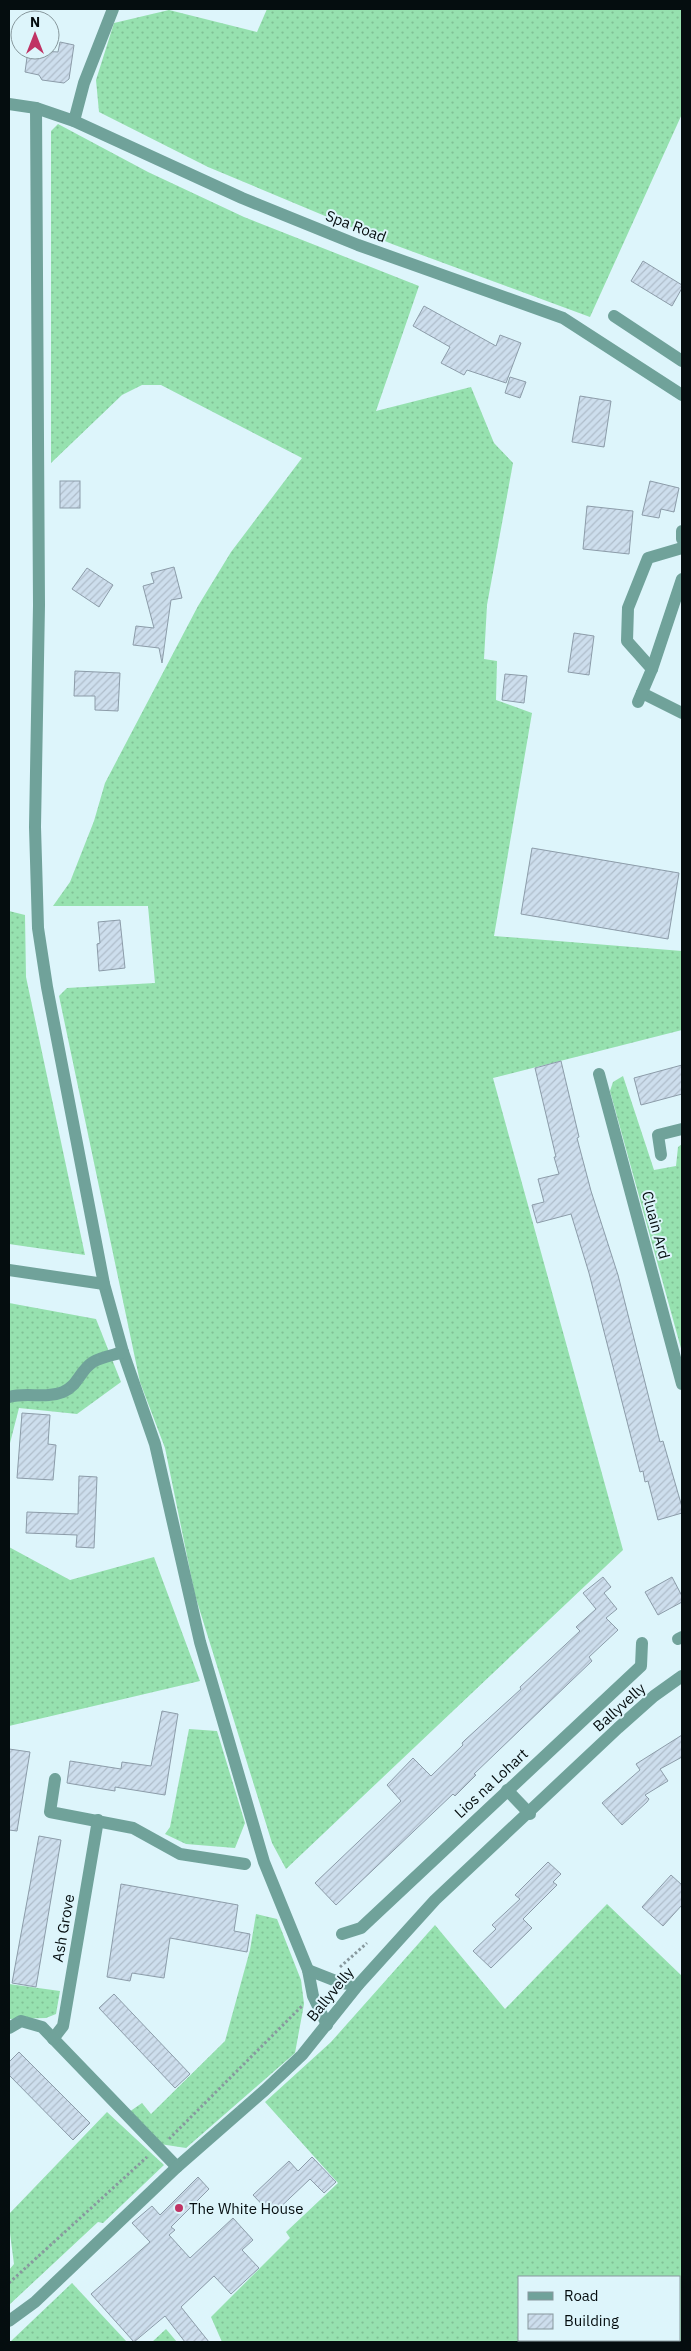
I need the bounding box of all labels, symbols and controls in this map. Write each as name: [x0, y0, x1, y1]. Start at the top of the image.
north arrow: [10, 10, 60, 60]
text: N: [30, 13, 40, 31]
street label: Spa Road: [323, 206, 389, 246]
street label: Cluain Ard: [638, 1189, 674, 1261]
street label: Ballyvelly: [589, 1678, 650, 1736]
street label: Lios na Lohart: [450, 1744, 532, 1822]
street label: Ash Grove: [48, 1893, 78, 1963]
street label: Ballyvelly: [302, 1963, 358, 2025]
place label: The White House: [189, 2199, 304, 2218]
marker: The White House: [173, 2202, 185, 2214]
legend: [518, 2276, 681, 2341]
text: Road: [564, 2286, 599, 2305]
text: Building: [564, 2311, 619, 2330]

